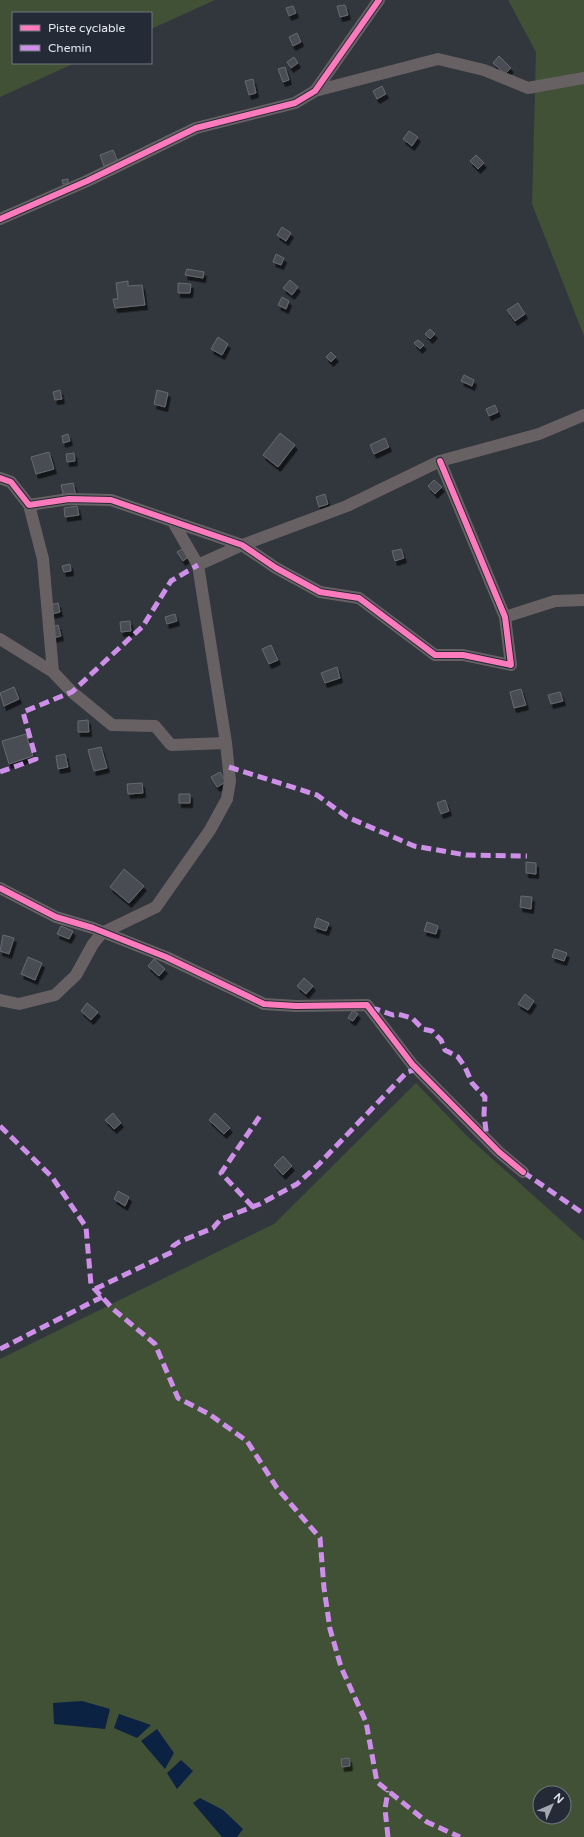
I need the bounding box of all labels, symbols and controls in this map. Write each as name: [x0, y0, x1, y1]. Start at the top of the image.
legend: [12, 12, 152, 64]
text: Piste cyclable: [48, 21, 126, 35]
text: Chemin: [48, 41, 92, 55]
north arrow: [532, 1785, 572, 1825]
text: N: [551, 1791, 566, 1806]

